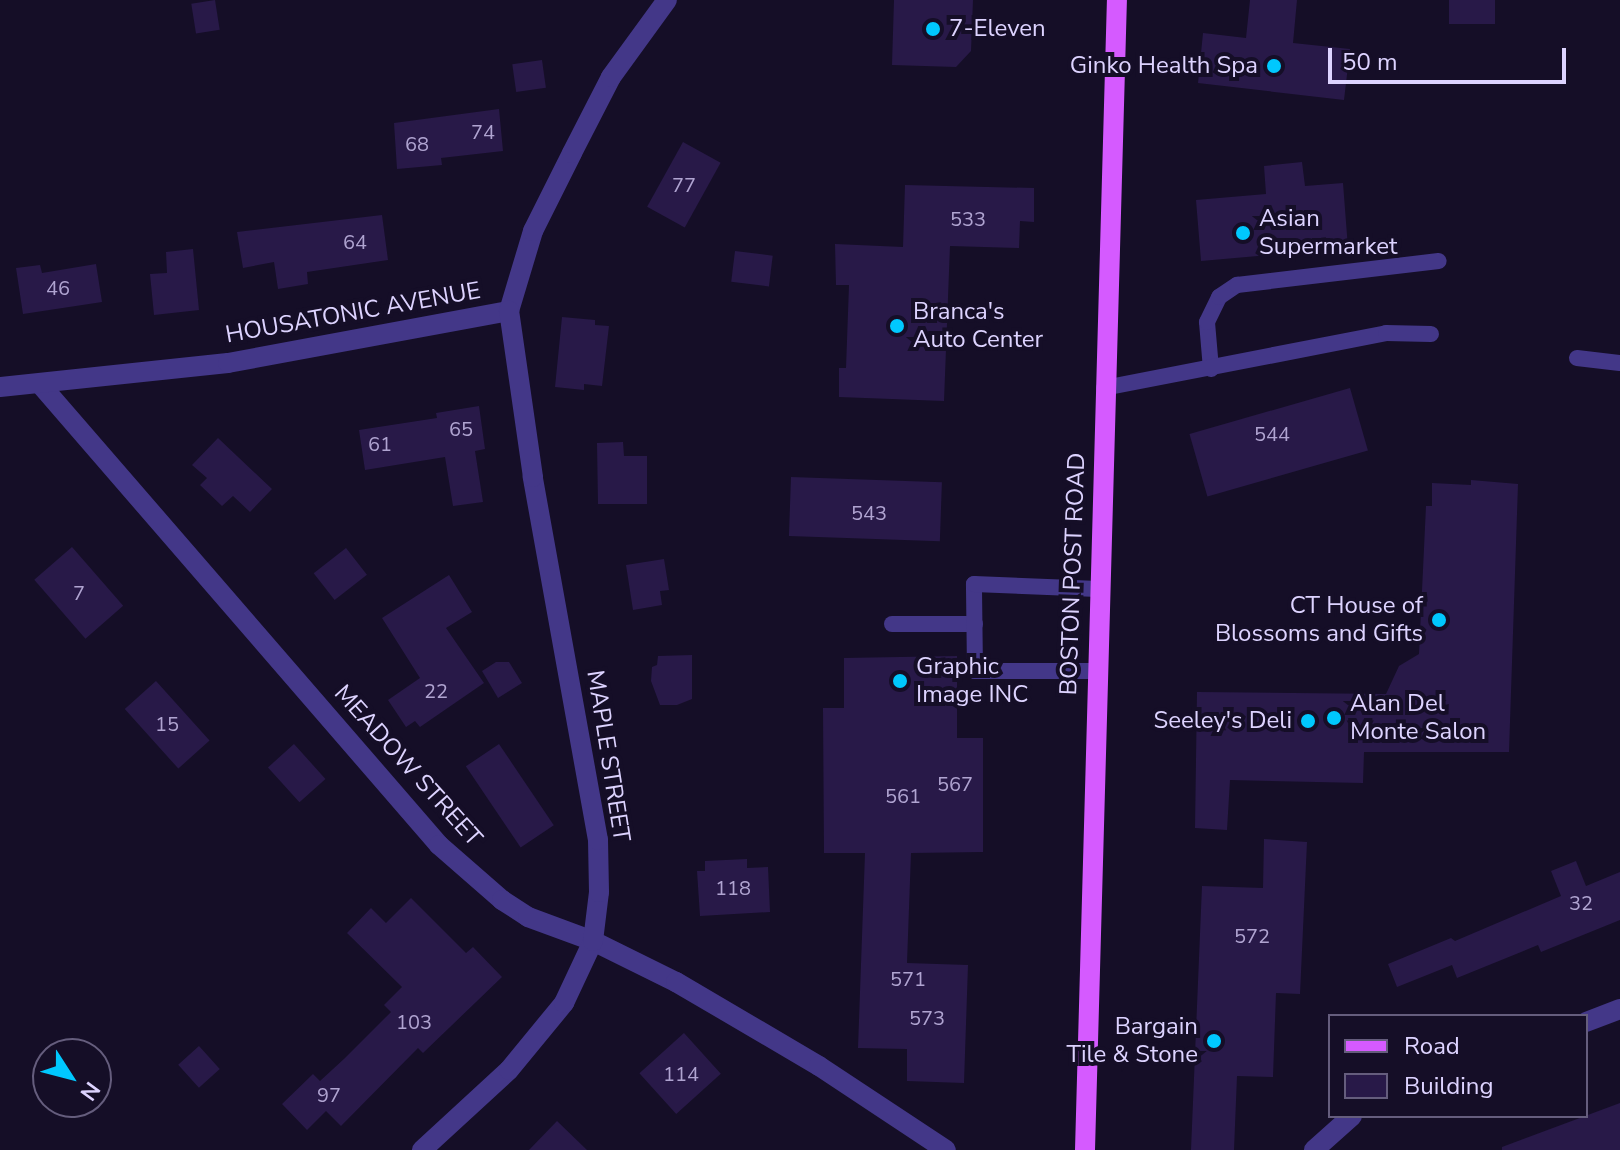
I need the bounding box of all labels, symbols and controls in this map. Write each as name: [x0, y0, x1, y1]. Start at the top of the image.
place label: 7-Eleven: [949, 15, 1046, 43]
marker: 7-Eleven: [924, 20, 942, 38]
scale bar: [1332, 32, 1570, 82]
text: 50 m: [1342, 46, 1398, 78]
place label: Ginko Health Spa: [1070, 52, 1258, 80]
marker: Ginko Health Spa: [1265, 57, 1283, 75]
house number: 74: [471, 120, 495, 144]
house number: 68: [405, 132, 429, 156]
house number: 77: [672, 173, 696, 197]
place label: Asian Supermarket: [1259, 205, 1397, 261]
house number: 533: [950, 207, 986, 231]
marker: Asian Supermarket: [1234, 224, 1252, 242]
house number: 64: [343, 230, 367, 254]
house number: 46: [46, 276, 70, 300]
street label: HOUSATONIC AVENUE: [223, 276, 483, 350]
place label: Branca's Auto Center: [913, 298, 1043, 354]
marker: Branca's Auto Center: [888, 317, 906, 335]
house number: 65: [449, 417, 473, 441]
house number: 544: [1254, 422, 1290, 446]
house number: 61: [368, 432, 392, 456]
street label: BOSTON POST ROAD: [1054, 452, 1092, 696]
house number: 543: [851, 501, 887, 525]
house number: 7: [73, 581, 85, 605]
place label: CT House of Blossoms and Gifts: [1215, 592, 1423, 648]
marker: CT House of Blossoms and Gifts: [1430, 611, 1448, 629]
place label: Graphic Image INC: [916, 653, 1028, 709]
street label: MAPLE STREET: [580, 668, 636, 844]
marker: Graphic Image INC: [891, 672, 909, 690]
street label: MEADOW STREET: [328, 679, 488, 853]
house number: 22: [424, 679, 448, 703]
place label: Alan Del Monte Salon: [1350, 690, 1486, 746]
place label: Seeley's Deli: [1154, 707, 1292, 735]
marker: Alan Del Monte Salon: [1325, 709, 1343, 727]
house number: 15: [155, 712, 179, 736]
marker: Seeley's Deli: [1299, 712, 1317, 730]
house number: 567: [937, 772, 973, 796]
house number: 561: [885, 784, 921, 808]
house number: 118: [715, 876, 751, 900]
house number: 32: [1569, 891, 1593, 915]
house number: 572: [1234, 924, 1270, 948]
house number: 571: [890, 967, 926, 991]
house number: 573: [909, 1006, 945, 1030]
house number: 103: [396, 1010, 432, 1034]
place label: Bargain Tile & Stone: [1067, 1013, 1198, 1069]
legend: [1328, 1014, 1588, 1118]
text: Road: [1404, 1030, 1460, 1062]
marker: Bargain Tile & Stone: [1205, 1032, 1223, 1050]
north arrow: [32, 1038, 112, 1118]
house number: 114: [663, 1062, 699, 1086]
text: Building: [1404, 1070, 1494, 1102]
text: N: [73, 1075, 107, 1106]
house number: 97: [317, 1083, 341, 1107]

